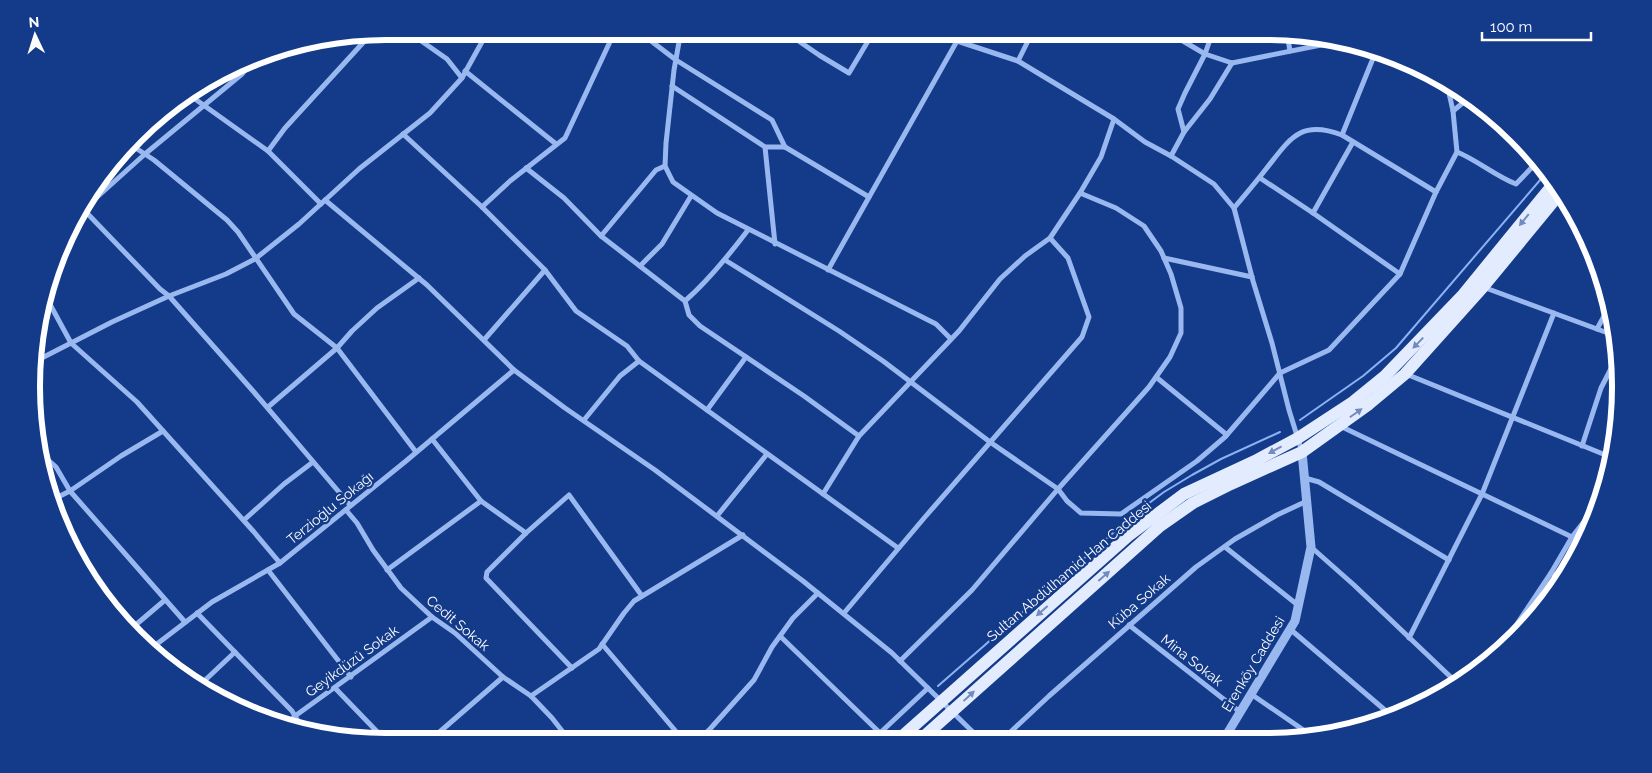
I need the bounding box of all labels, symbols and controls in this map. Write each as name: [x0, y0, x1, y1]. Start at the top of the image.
north arrow: [10, 10, 60, 60]
scale bar: [1482, 10, 1591, 42]
text: N: [28, 14, 40, 30]
text: 100 m: [1490, 18, 1532, 36]
one-way arrow: [1519, 213, 1530, 226]
one-way arrow: [1412, 336, 1424, 348]
one-way arrow: [1349, 408, 1363, 418]
one-way arrow: [1268, 446, 1282, 455]
street label: Terzioğlu Sokağı: [284, 468, 376, 548]
street label: Sultan Abdülhamid Han Caddesi: [984, 498, 1154, 644]
street label: Küba Sokak: [1105, 570, 1173, 632]
one-way arrow: [1098, 571, 1111, 582]
street label: Cedit Sokak: [423, 592, 493, 654]
one-way arrow: [1036, 606, 1049, 617]
street label: Erenköy Caddesi: [1218, 614, 1288, 714]
street label: Geyikdüzü Sokak: [302, 622, 402, 700]
street label: Mina Sokak: [1158, 631, 1227, 689]
one-way arrow: [963, 690, 976, 701]

